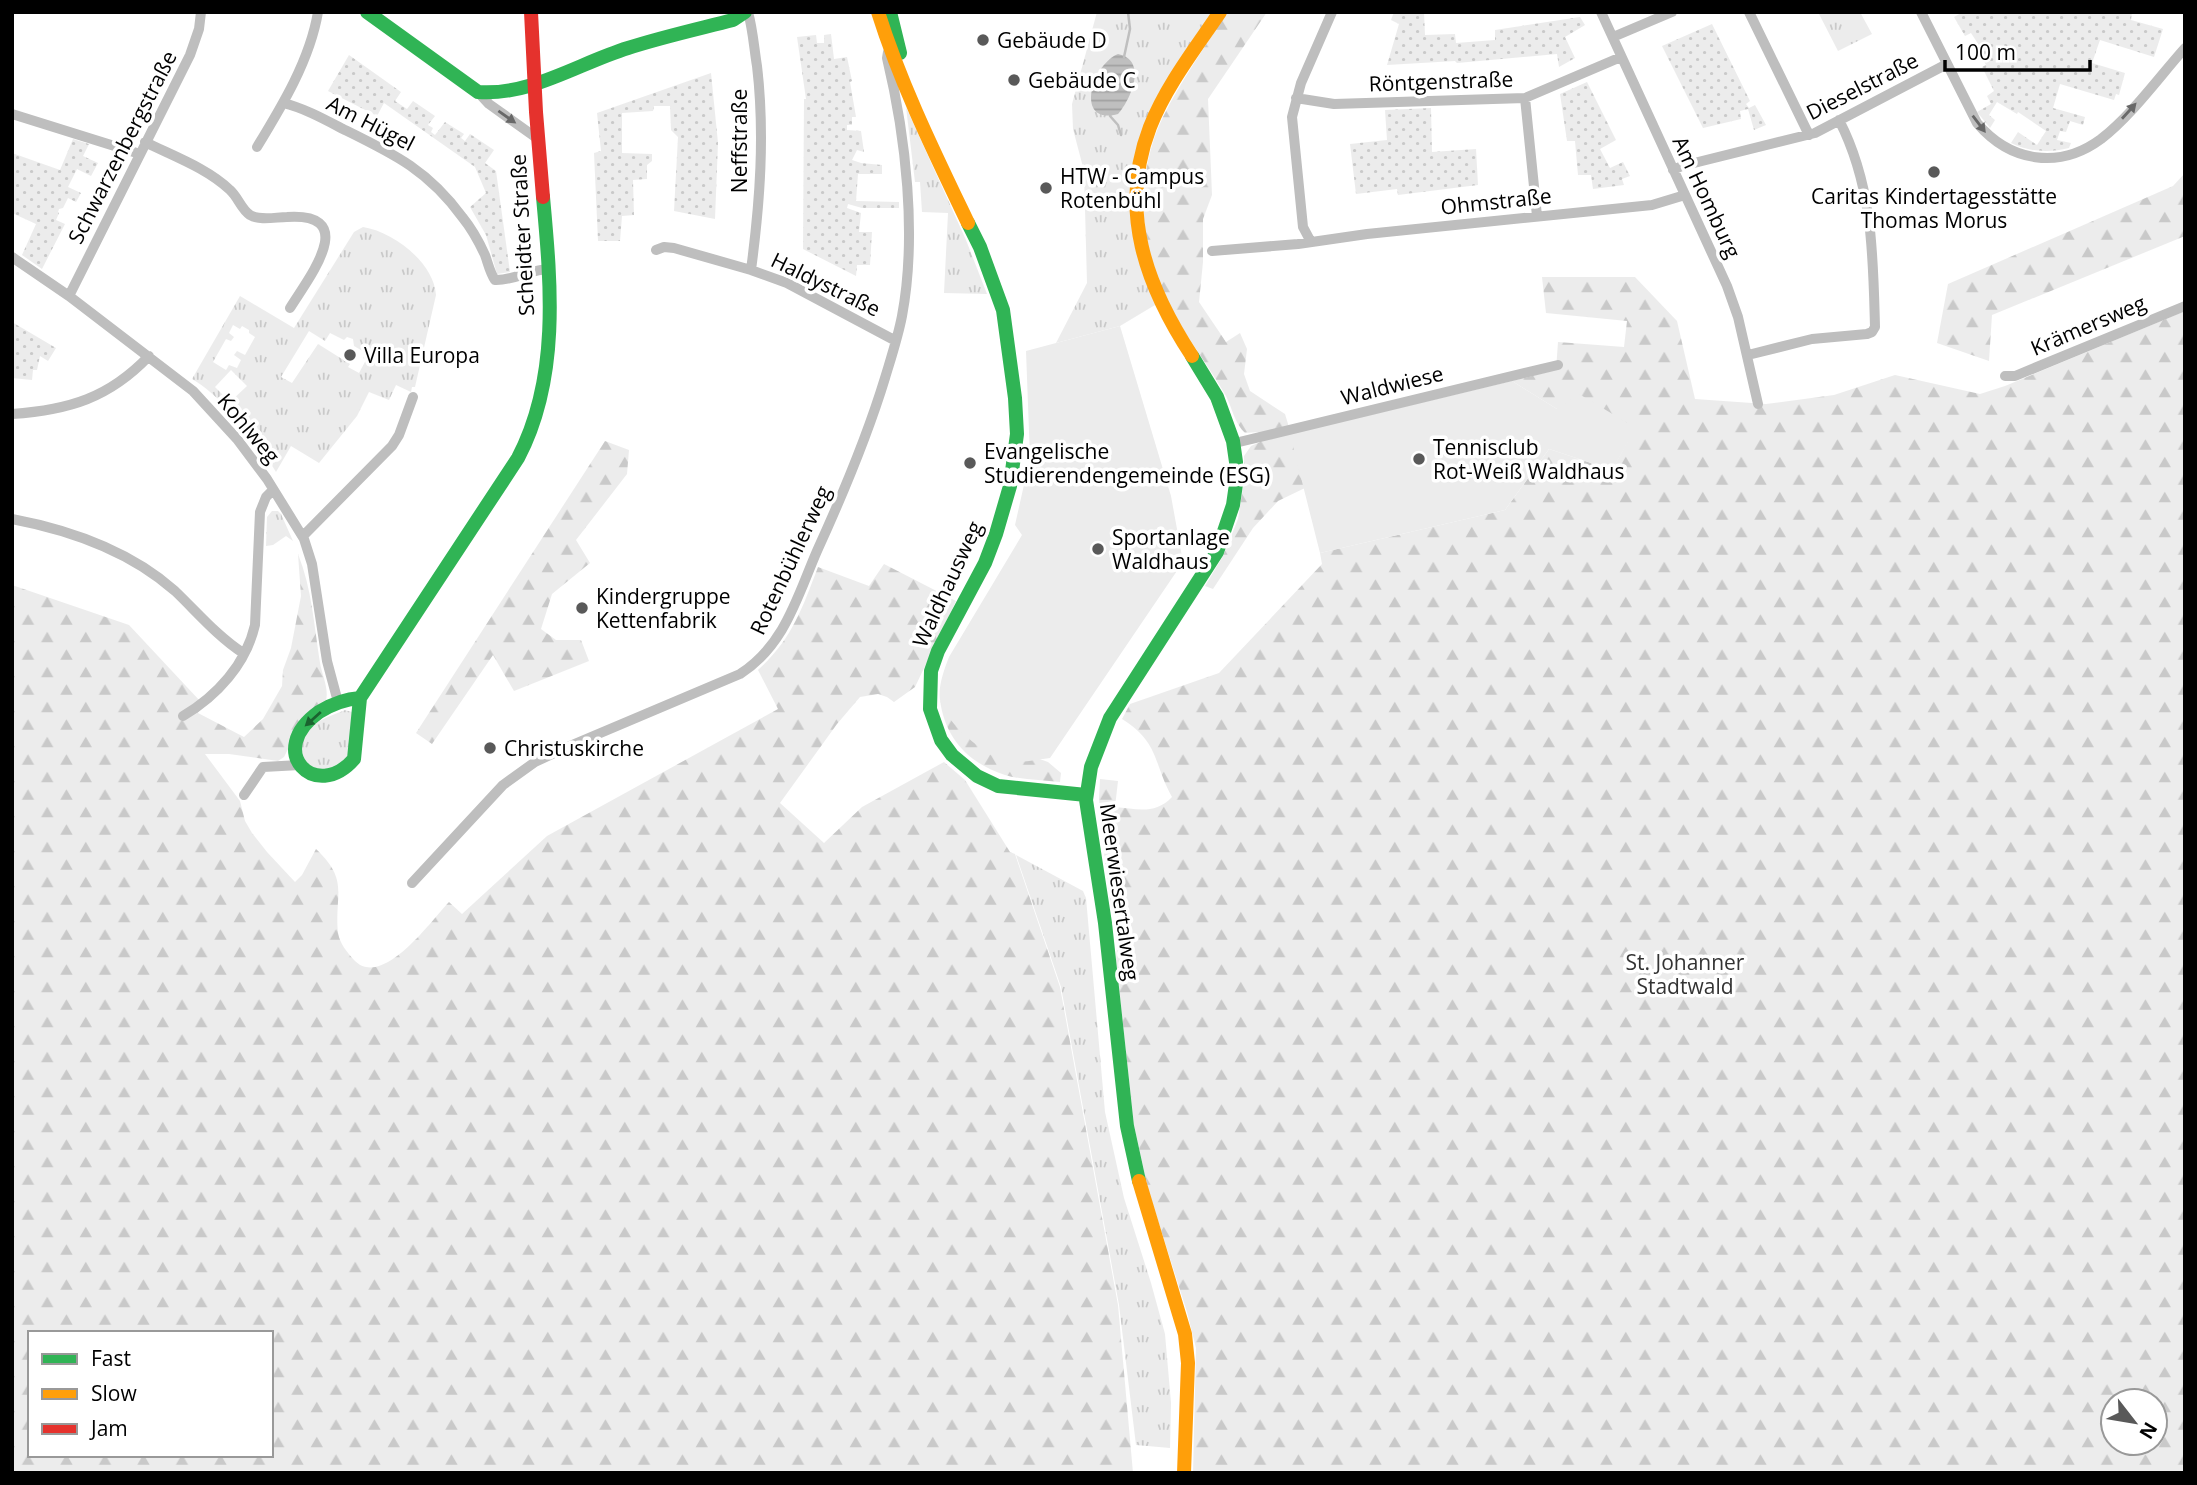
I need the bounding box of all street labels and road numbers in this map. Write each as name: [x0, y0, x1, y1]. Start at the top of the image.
street label: Schwarzenbergstraße: [61, 46, 183, 248]
street label: Dieselstraße: [1801, 46, 1923, 126]
street label: Röntgenstraße: [1368, 64, 1514, 98]
street label: Am Hügel: [322, 89, 420, 157]
street label: Neffstraße: [725, 89, 753, 193]
street label: Am Homburg: [1667, 132, 1747, 262]
street label: Scheidter Straße: [504, 153, 540, 317]
street label: Ohmstraße: [1439, 181, 1553, 221]
street label: Haldystraße: [767, 245, 885, 323]
street label: Krämersweg: [2026, 288, 2150, 362]
street label: Waldwiese: [1338, 359, 1446, 411]
street label: Kohlweg: [212, 387, 286, 469]
street label: Rotenbühlerweg: [743, 481, 837, 639]
street label: Waldhausweg: [906, 516, 988, 652]
street label: Meerwiesertalweg: [1094, 802, 1146, 982]

